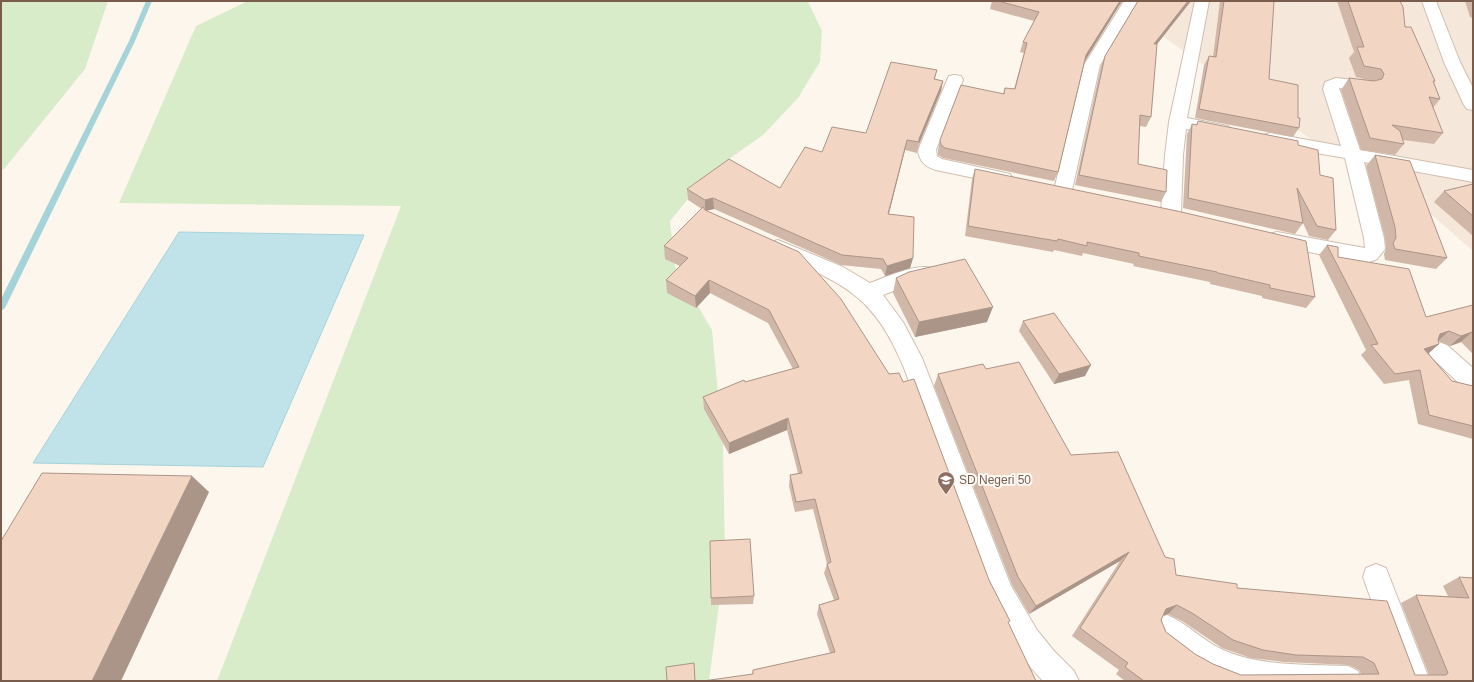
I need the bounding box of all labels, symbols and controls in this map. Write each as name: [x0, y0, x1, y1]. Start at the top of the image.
school or university icon: SD Negeri 50: [936, 470, 956, 495]
place label: SD Negeri 50: [959, 473, 1031, 487]

